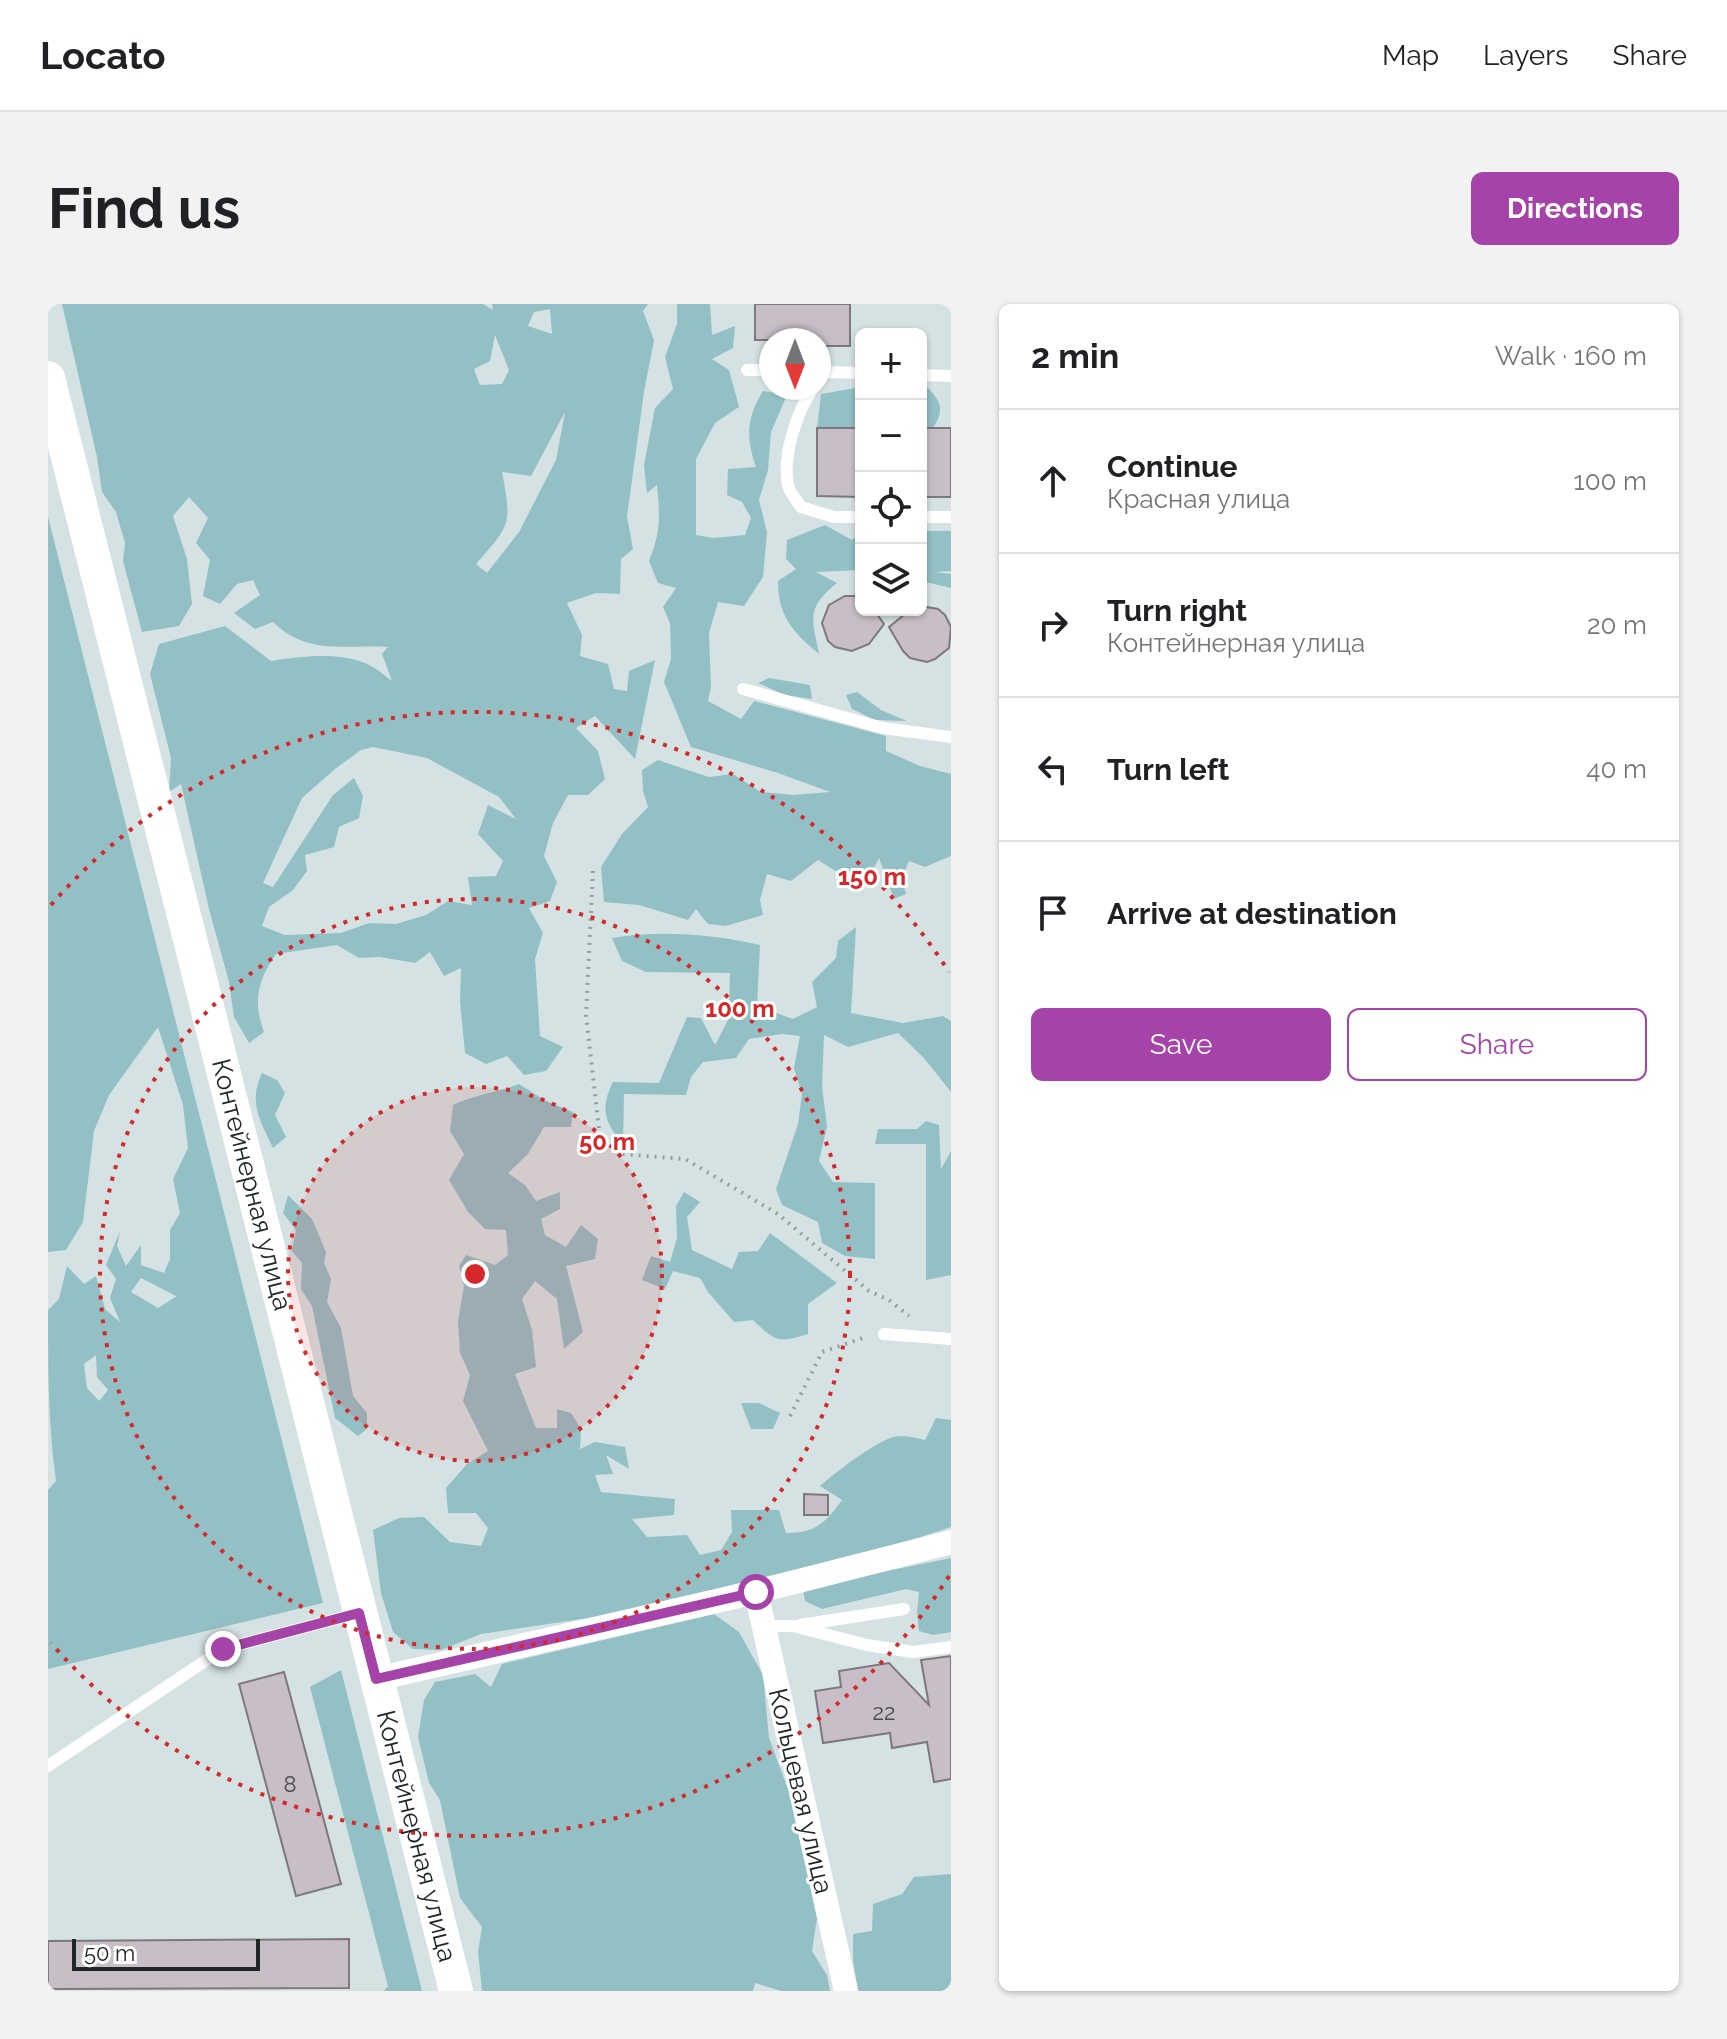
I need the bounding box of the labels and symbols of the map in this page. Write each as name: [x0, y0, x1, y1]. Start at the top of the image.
north arrow: [759, 328, 831, 400]
text: 150 m: [838, 862, 906, 891]
text: 100 m: [705, 994, 775, 1023]
street label: Контейнерная улица: [206, 1056, 298, 1313]
text: 50 m: [579, 1127, 635, 1156]
centre of rings: [461, 1260, 489, 1288]
route start: [738, 1574, 774, 1610]
route end: [205, 1631, 241, 1667]
street label: Кольцевая улица: [763, 1685, 839, 1897]
house number: 22: [873, 1699, 895, 1725]
street label: Контейнерная улица: [371, 1707, 463, 1965]
house number: 8: [283, 1771, 297, 1797]
scale bar: [72, 1935, 260, 1971]

